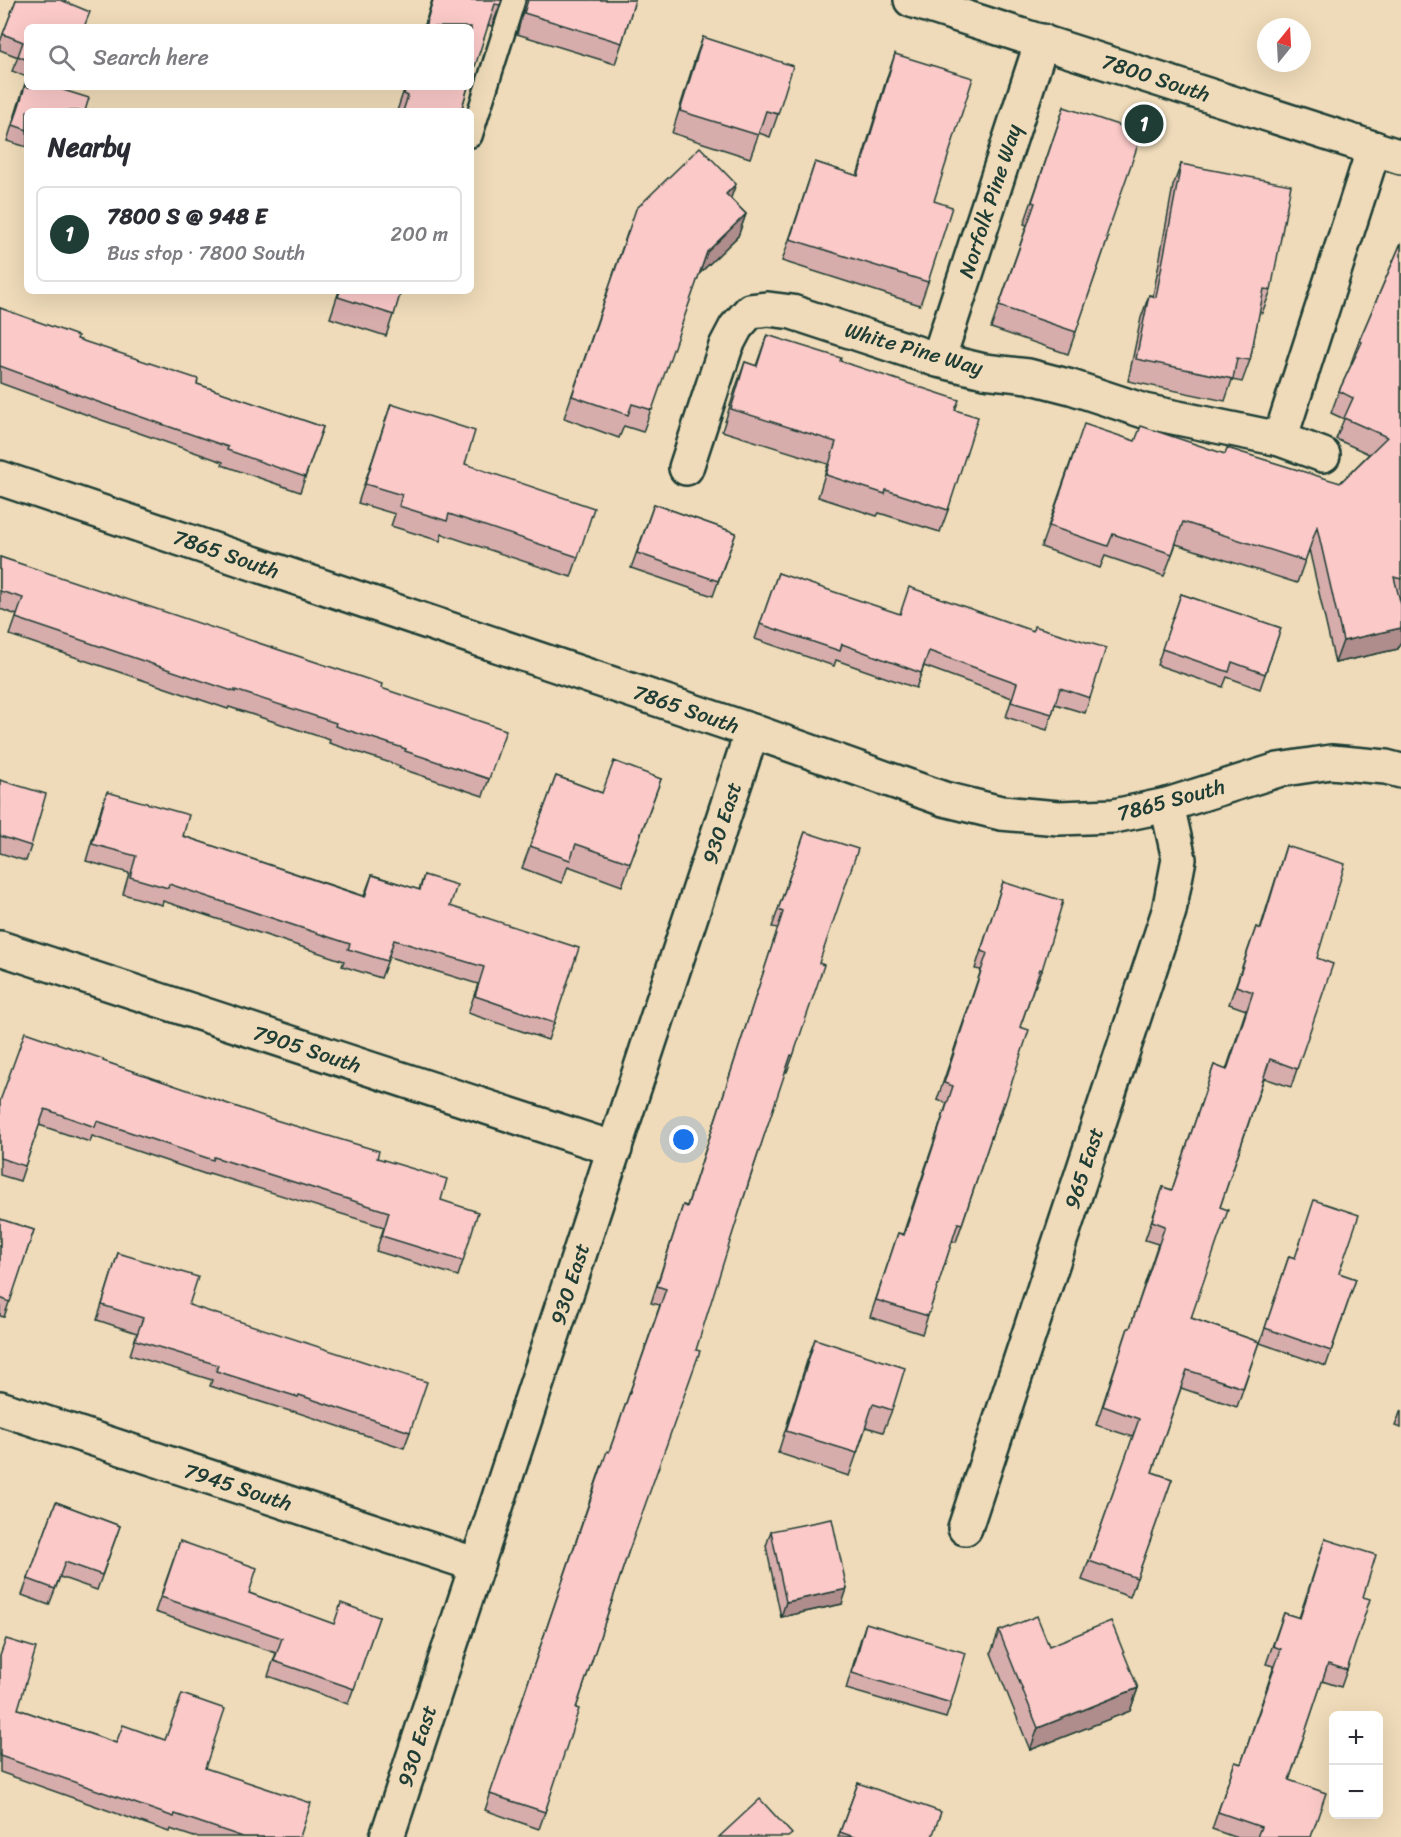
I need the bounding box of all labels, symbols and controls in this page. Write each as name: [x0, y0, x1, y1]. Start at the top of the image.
north arrow: [1257, 18, 1311, 72]
search box: [24, 24, 474, 90]
text: Search here: [93, 38, 209, 77]
icon: search: [45, 41, 78, 74]
street label: 7800 South: [1097, 43, 1215, 113]
pin: 1: [1124, 102, 1164, 146]
street label: Norfolk Pine Way: [947, 119, 1033, 283]
text: Nearby: [48, 124, 130, 170]
text: 7800 S @ 948 E: [107, 197, 267, 236]
text: 1: [65, 217, 74, 252]
text: 200 m: [391, 217, 448, 252]
text: Bus stop · 7800 South: [107, 236, 305, 271]
street label: White Pine Way: [840, 311, 988, 387]
street label: 7865 South: [168, 518, 284, 590]
street label: 7865 South: [628, 673, 744, 745]
street label: 7865 South: [1113, 767, 1229, 833]
street label: 930 East: [691, 777, 753, 869]
street label: 7905 South: [248, 1014, 366, 1084]
street label: 965 East: [1053, 1122, 1115, 1214]
your location: [669, 1125, 698, 1154]
street label: 930 East: [539, 1238, 601, 1330]
street label: 7945 South: [179, 1452, 297, 1522]
street label: 930 East: [386, 1700, 448, 1792]
map controls: [1329, 1711, 1383, 1819]
button: +: [1329, 1711, 1383, 1765]
button: −: [1329, 1765, 1383, 1819]

